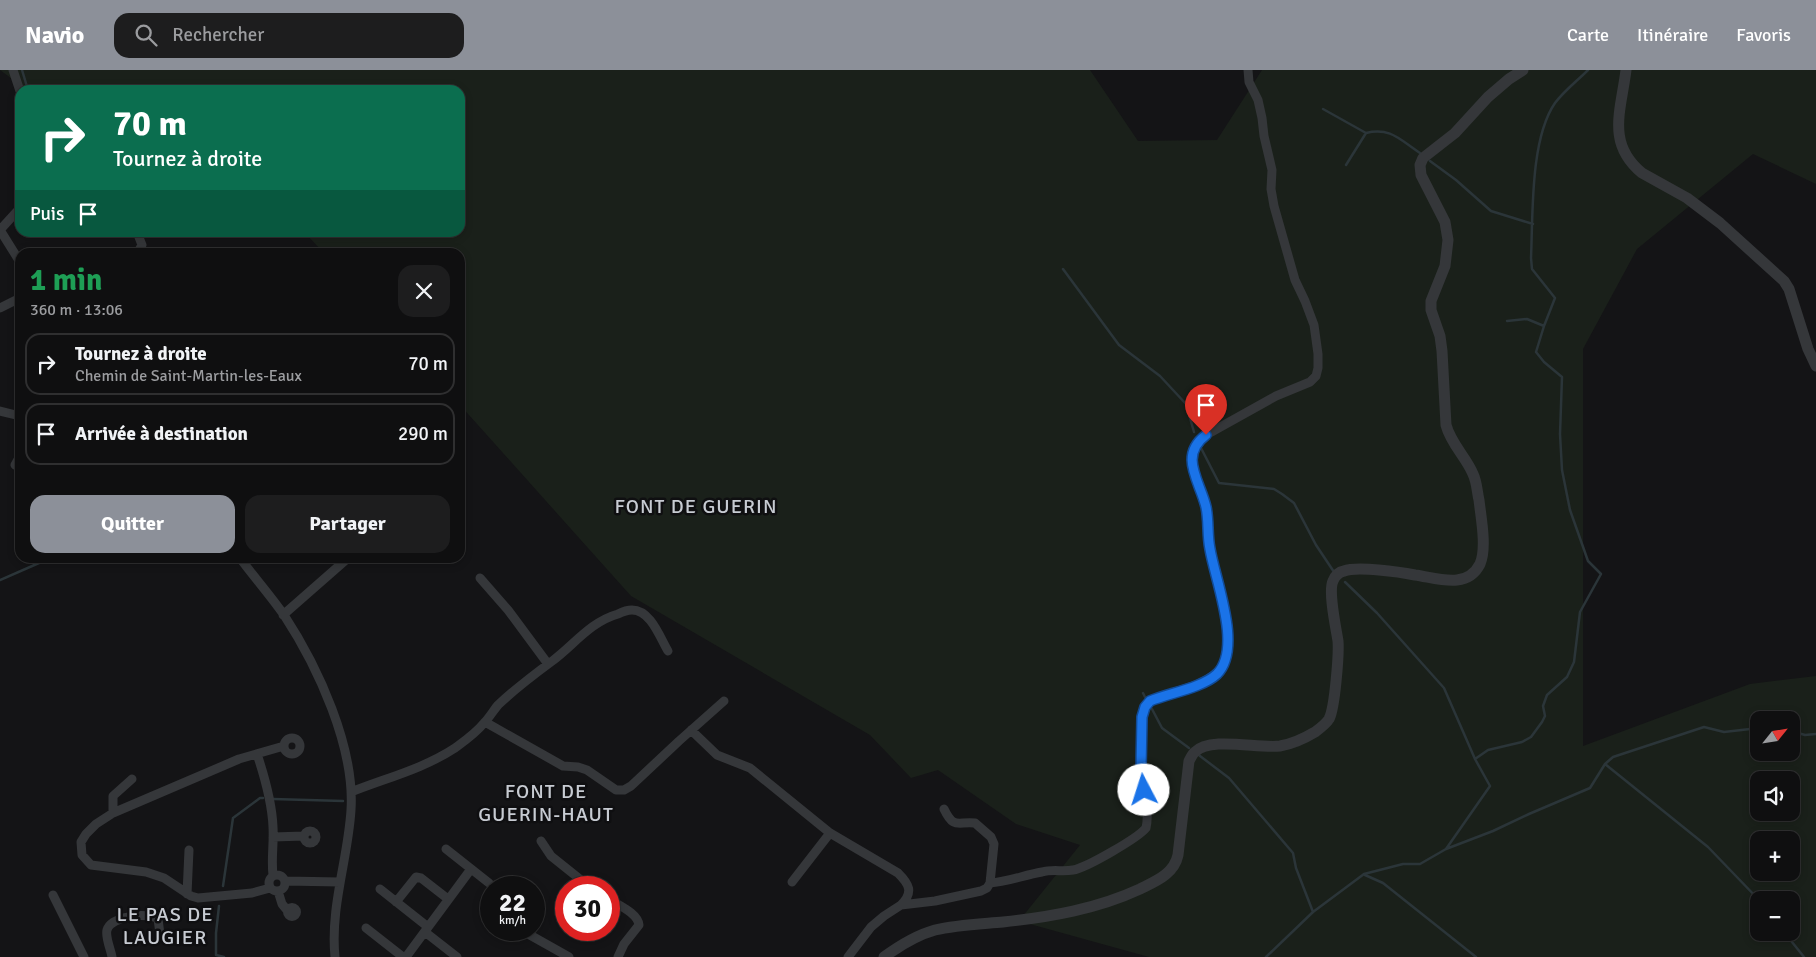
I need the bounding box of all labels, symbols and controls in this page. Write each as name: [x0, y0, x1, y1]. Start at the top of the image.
search box: [114, 13, 464, 58]
text: Navio: [25, 20, 84, 50]
icon: search: [132, 21, 160, 49]
text: Rechercher: [172, 23, 264, 47]
text: Carte: [1567, 24, 1609, 46]
text: Itinéraire: [1637, 24, 1708, 46]
text: Favoris: [1736, 24, 1791, 46]
text: 70 m: [113, 102, 187, 145]
icon: right: [30, 105, 95, 170]
text: Tournez à droite: [113, 145, 262, 172]
icon: arrive: [74, 200, 102, 228]
text: Puis: [30, 202, 64, 226]
text: 1 min: [30, 262, 102, 299]
button: close: [398, 265, 450, 317]
text: 360 m · 13:06: [30, 300, 123, 320]
text: Tournez à droite: [75, 342, 207, 366]
icon: right: [32, 350, 60, 378]
text: 70 m: [408, 352, 448, 376]
text: Chemin de Saint-Martin-les-Eaux: [75, 366, 302, 386]
pin: [1185, 384, 1227, 435]
icon: arrive: [1192, 391, 1220, 419]
icon: arrive: [32, 420, 60, 448]
text: Arrivée à destination: [75, 422, 248, 446]
text: 290 m: [398, 422, 448, 446]
district label: FONT DE GUERIN: [614, 494, 778, 519]
button: Quitter: [30, 495, 235, 553]
button: Partager: [245, 495, 450, 553]
north arrow: [1750, 711, 1800, 761]
map controls: [1750, 711, 1800, 941]
position arrow: [1117, 763, 1169, 815]
button: sound: [1750, 771, 1800, 821]
district label: FONT DE GUERIN-HAUT: [478, 779, 614, 827]
button: +: [1750, 831, 1800, 881]
speed limit sign: 30: [555, 876, 620, 941]
text: 22: [499, 887, 526, 918]
button: −: [1750, 891, 1800, 941]
district label: LE PAS DE LAUGIER: [116, 902, 214, 950]
text: km/h: [499, 913, 526, 928]

